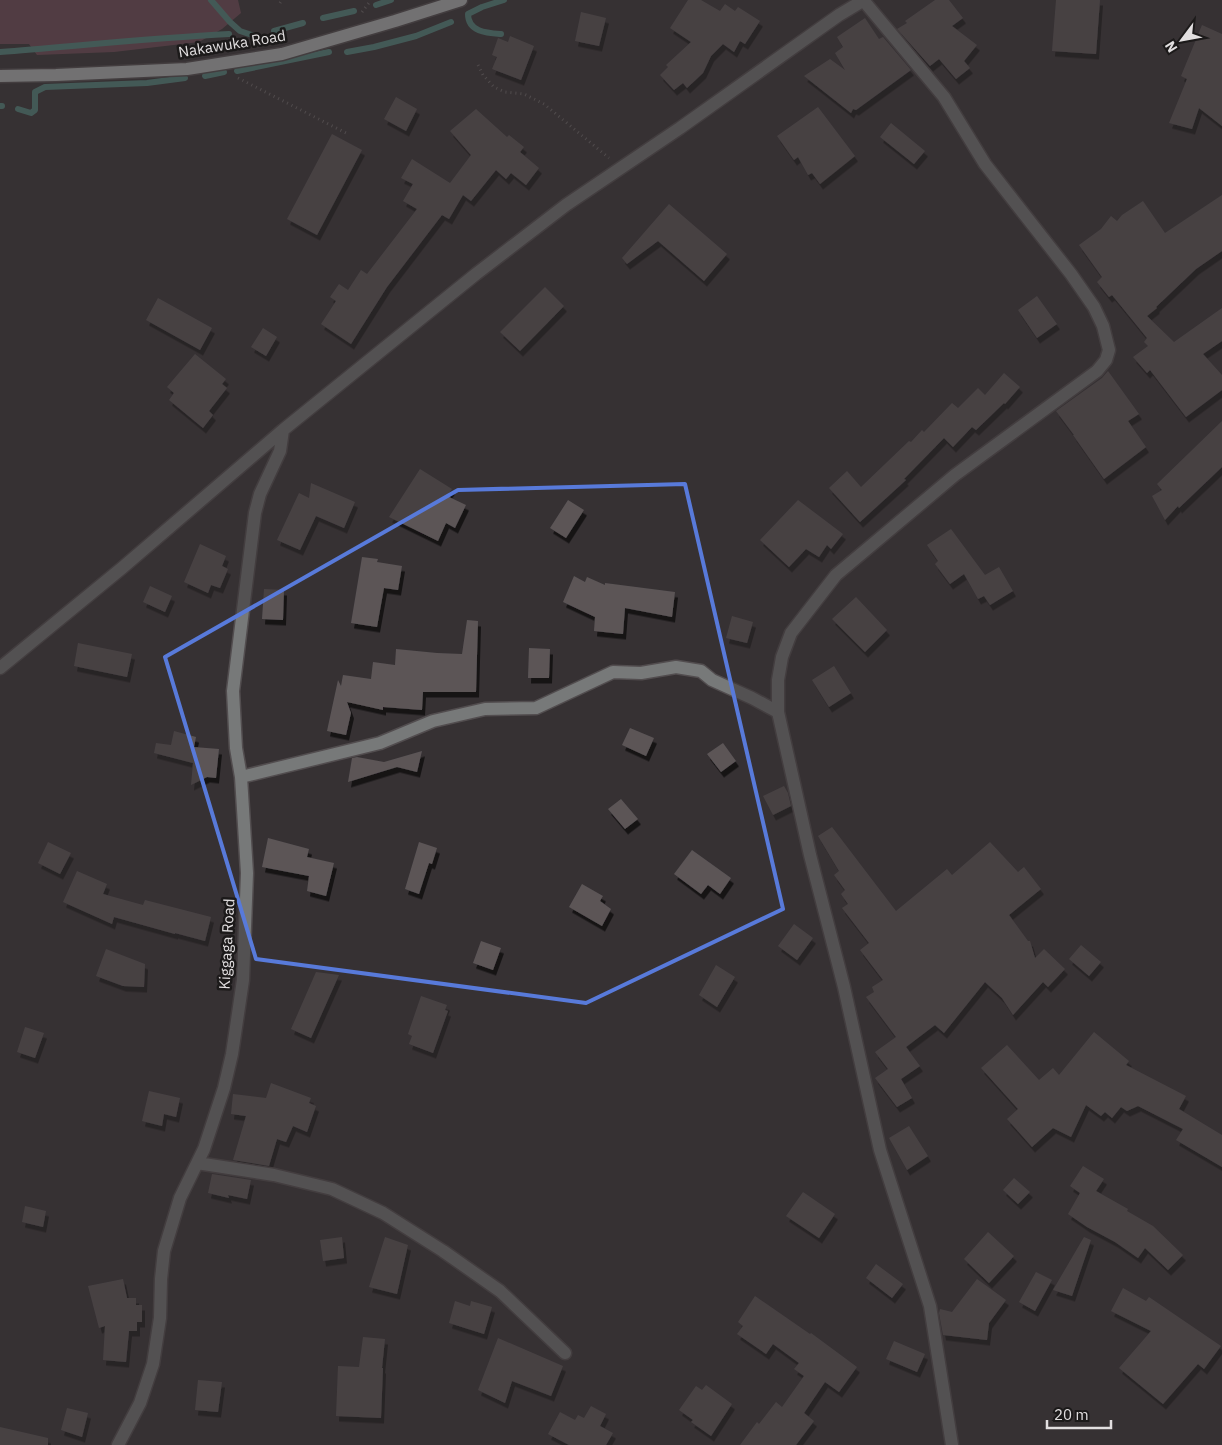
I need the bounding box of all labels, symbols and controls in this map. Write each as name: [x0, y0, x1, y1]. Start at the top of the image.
north arrow: [1157, 15, 1207, 65]
street label: Nakawuka Road: [177, 26, 287, 61]
text: N: [1161, 38, 1181, 56]
street label: Kiggaga Road: [215, 898, 238, 990]
scale bar: [1047, 1398, 1111, 1430]
text: 20 m: [1054, 1405, 1089, 1424]

